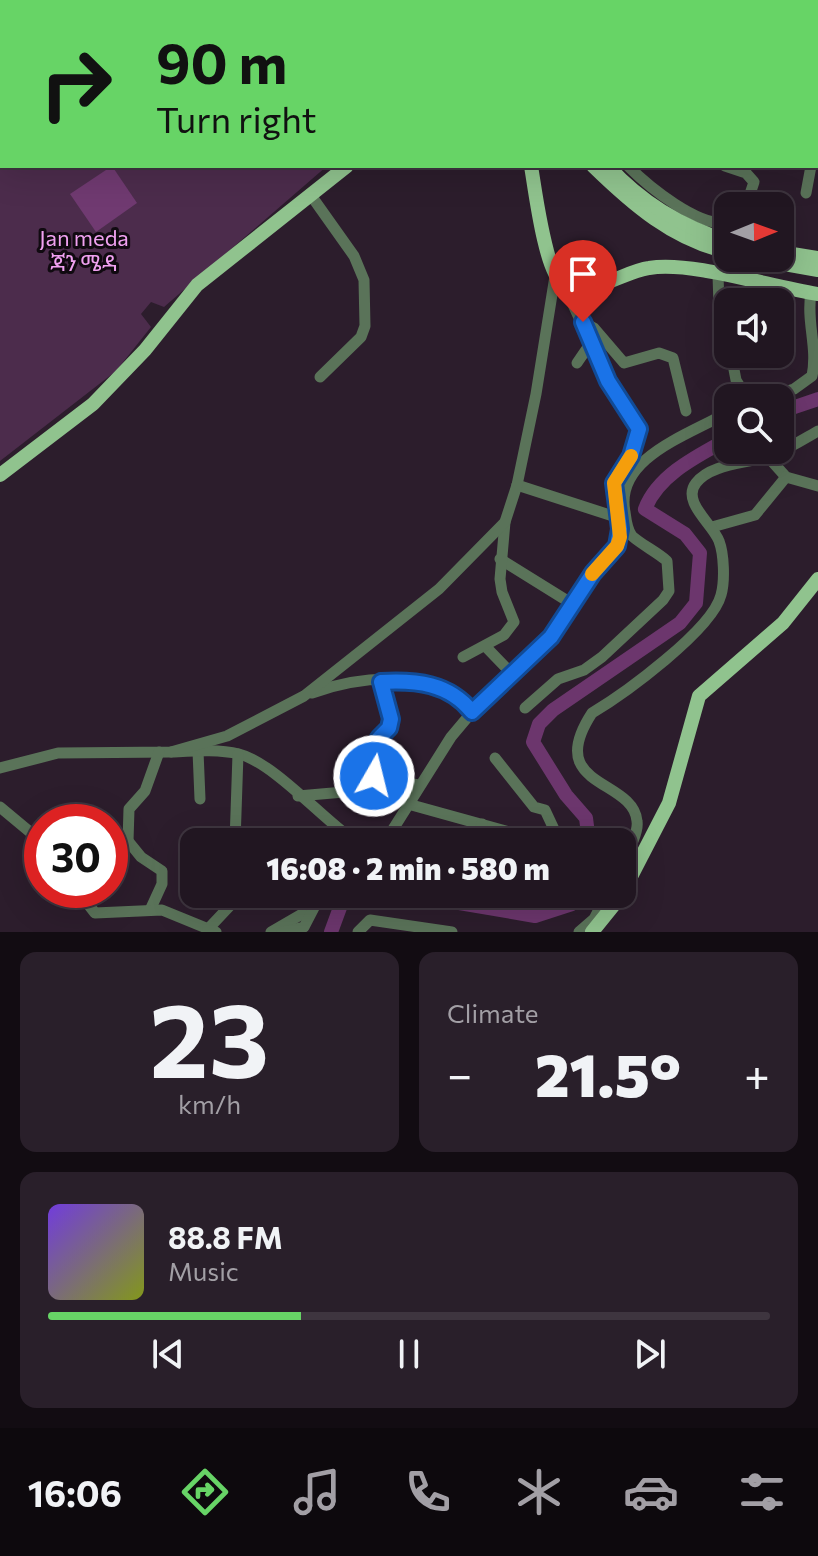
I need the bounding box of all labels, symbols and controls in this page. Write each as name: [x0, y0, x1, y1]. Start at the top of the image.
text: 90 m: [156, 27, 287, 96]
icon: right: [24, 32, 128, 136]
text: Turn right: [156, 96, 317, 140]
north arrow: [714, 192, 794, 272]
map controls: [714, 192, 794, 464]
park label: Jan meda ጃን ሜዳ: [39, 224, 129, 276]
pin: [549, 240, 617, 322]
icon: arrive: [561, 252, 605, 296]
button: sound: [714, 288, 794, 368]
button: search: [714, 384, 794, 464]
position arrow: [332, 734, 416, 818]
speed limit sign: 30: [24, 804, 128, 908]
text: 16:08 · 2 min · 580 m: [266, 849, 550, 886]
text: 23: [150, 972, 269, 1099]
text: Climate: [447, 997, 539, 1028]
text: 21.5°: [535, 1036, 681, 1109]
text: −: [447, 1046, 472, 1100]
text: +: [744, 1046, 770, 1100]
text: km/h: [178, 1088, 241, 1119]
text: 88.8 FM: [168, 1218, 283, 1255]
text: Music: [168, 1255, 239, 1286]
icon: previous: [146, 1332, 190, 1376]
icon: pause: [387, 1332, 431, 1376]
icon: next: [628, 1332, 672, 1376]
icon: directions: [177, 1464, 233, 1520]
icon: music: [289, 1464, 345, 1520]
icon: phone: [400, 1464, 456, 1520]
icon: climate: [511, 1464, 567, 1520]
icon: car: [623, 1464, 679, 1520]
icon: filters: [734, 1464, 790, 1520]
text: 16:06: [28, 1470, 122, 1514]

